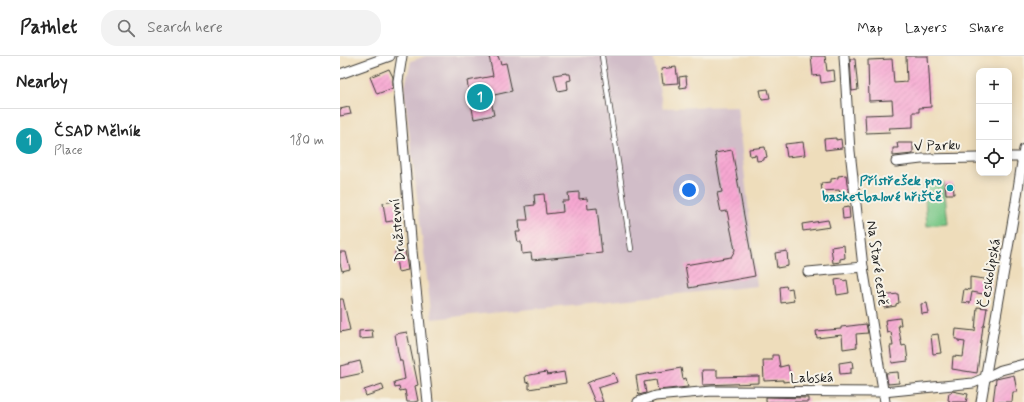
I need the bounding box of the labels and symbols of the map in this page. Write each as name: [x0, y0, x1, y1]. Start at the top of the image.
pin: 1: [467, 82, 493, 112]
street label: V Parku: [913, 136, 961, 156]
place label: Přístřešek pro basketbalové hřiště: [822, 172, 942, 206]
your location: [679, 180, 699, 200]
marker: Přístřešek pro basketbalové hřiště: [945, 183, 955, 193]
street label: Družstevní: [386, 198, 410, 262]
street label: Na Staré cestě: [862, 219, 892, 307]
street label: Českolipská: [975, 237, 1005, 309]
street label: Labská: [790, 369, 834, 387]

